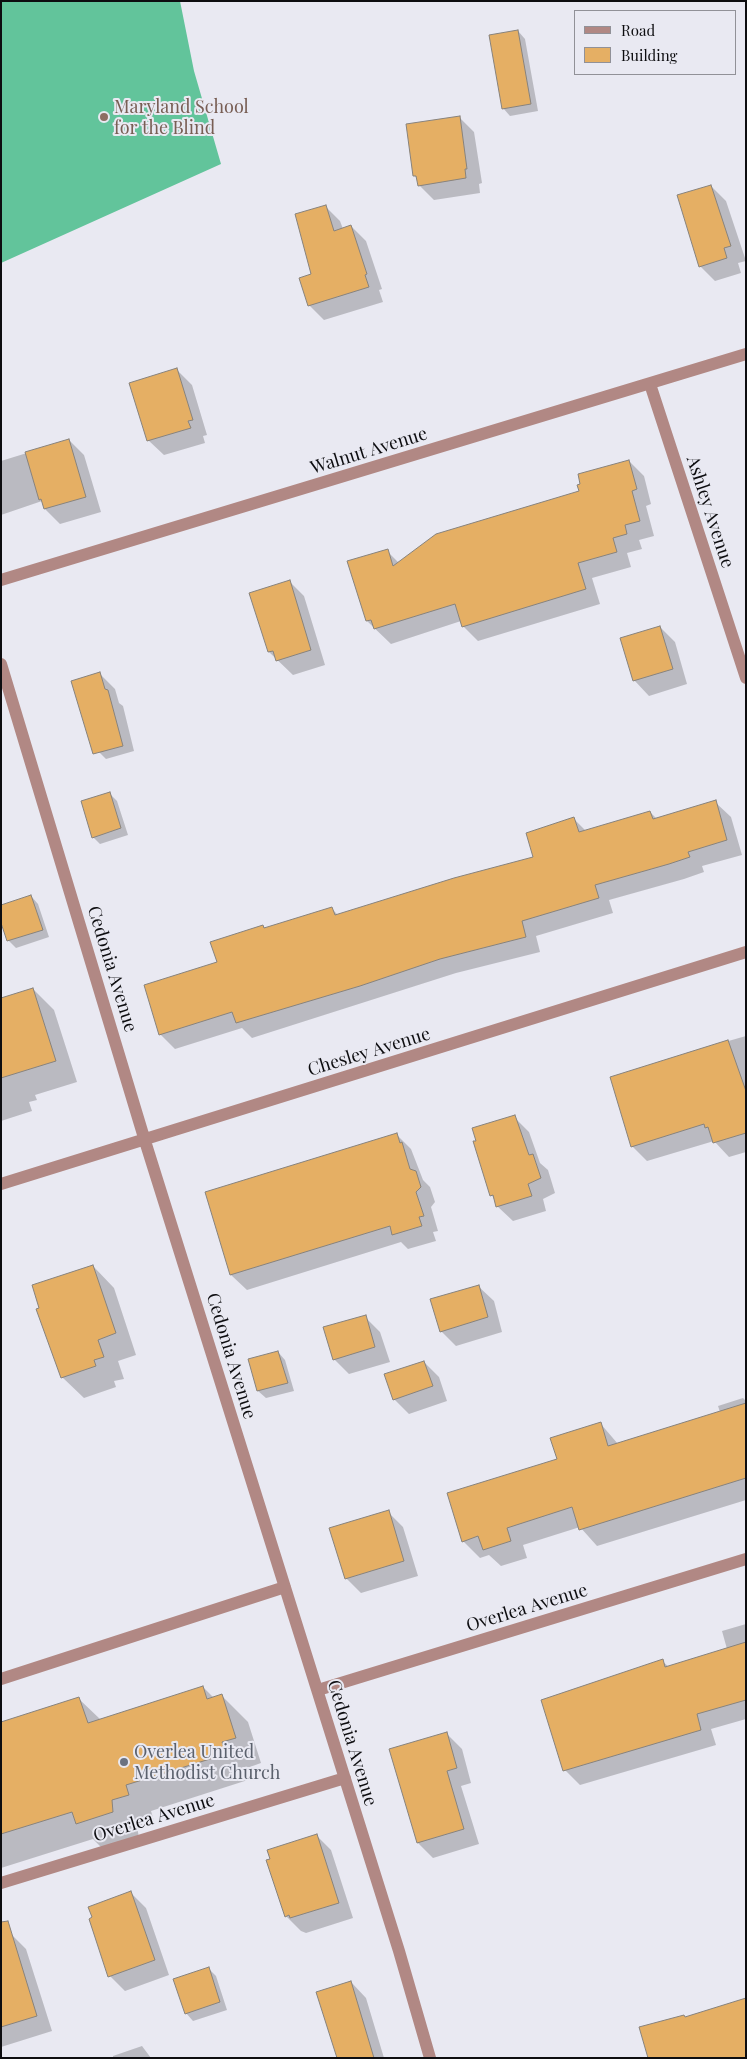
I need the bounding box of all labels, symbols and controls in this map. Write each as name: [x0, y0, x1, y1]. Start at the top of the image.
legend: [574, 10, 737, 75]
text: Road: [621, 20, 655, 40]
text: Building: [621, 45, 677, 65]
place label: Maryland School for the Blind: [114, 96, 249, 138]
marker: Maryland School for the Blind: [98, 111, 110, 123]
street label: Walnut Avenue: [308, 423, 430, 479]
street label: Ashley Avenue: [682, 453, 738, 571]
street label: Cedonia Avenue: [83, 903, 141, 1035]
street label: Chesley Avenue: [305, 1023, 433, 1081]
street label: Cedonia Avenue: [202, 1290, 260, 1422]
street label: Overlea Avenue: [464, 1579, 590, 1637]
street label: Cedonia Avenue: [323, 1677, 381, 1809]
place label: Overlea United Methodist Church: [134, 1741, 280, 1784]
marker: Overlea United Methodist Church: [118, 1756, 130, 1768]
street label: Overlea Avenue: [91, 1789, 217, 1847]

